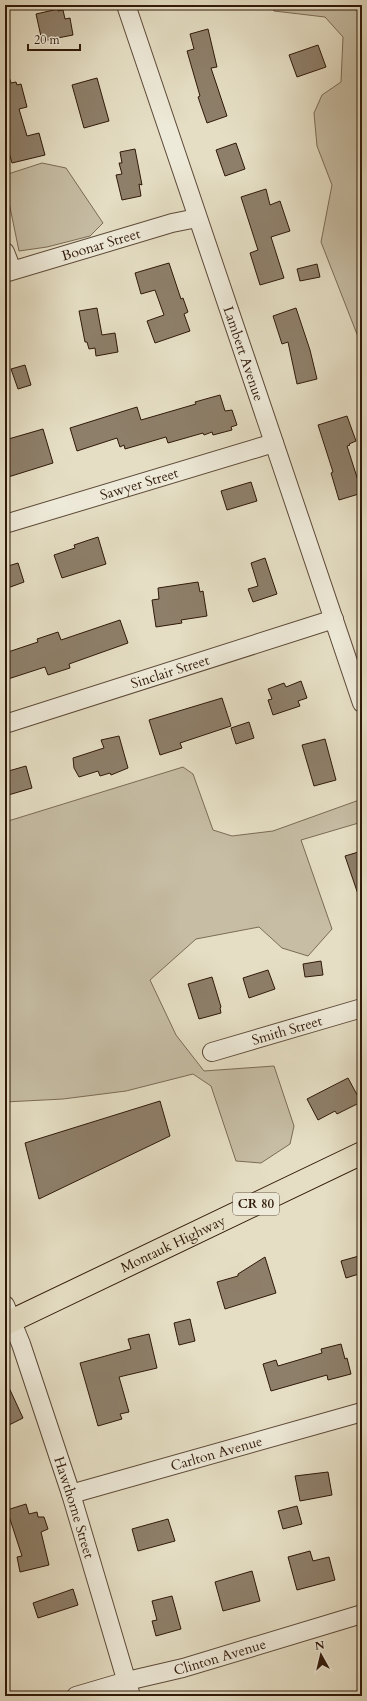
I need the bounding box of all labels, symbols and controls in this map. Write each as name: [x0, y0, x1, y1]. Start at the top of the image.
scale bar: [28, 26, 80, 52]
text: 20 m: [34, 32, 61, 48]
street label: Boonar Street: [59, 223, 143, 265]
street label: Lambert Avenue: [219, 304, 269, 404]
street label: Sawyer Street: [98, 463, 181, 504]
street label: Sinclair Street: [128, 650, 212, 693]
street label: Smith Street: [249, 1011, 325, 1049]
road number: CR 80: [233, 1193, 279, 1215]
street label: Montauk Highway: [117, 1210, 229, 1277]
street label: Carlton Avenue: [168, 1431, 264, 1475]
street label: Hawthorne Street: [50, 1454, 99, 1561]
street label: Clinton Avenue: [172, 1634, 268, 1679]
north arrow: [301, 1635, 341, 1675]
text: N: [314, 1637, 326, 1654]

